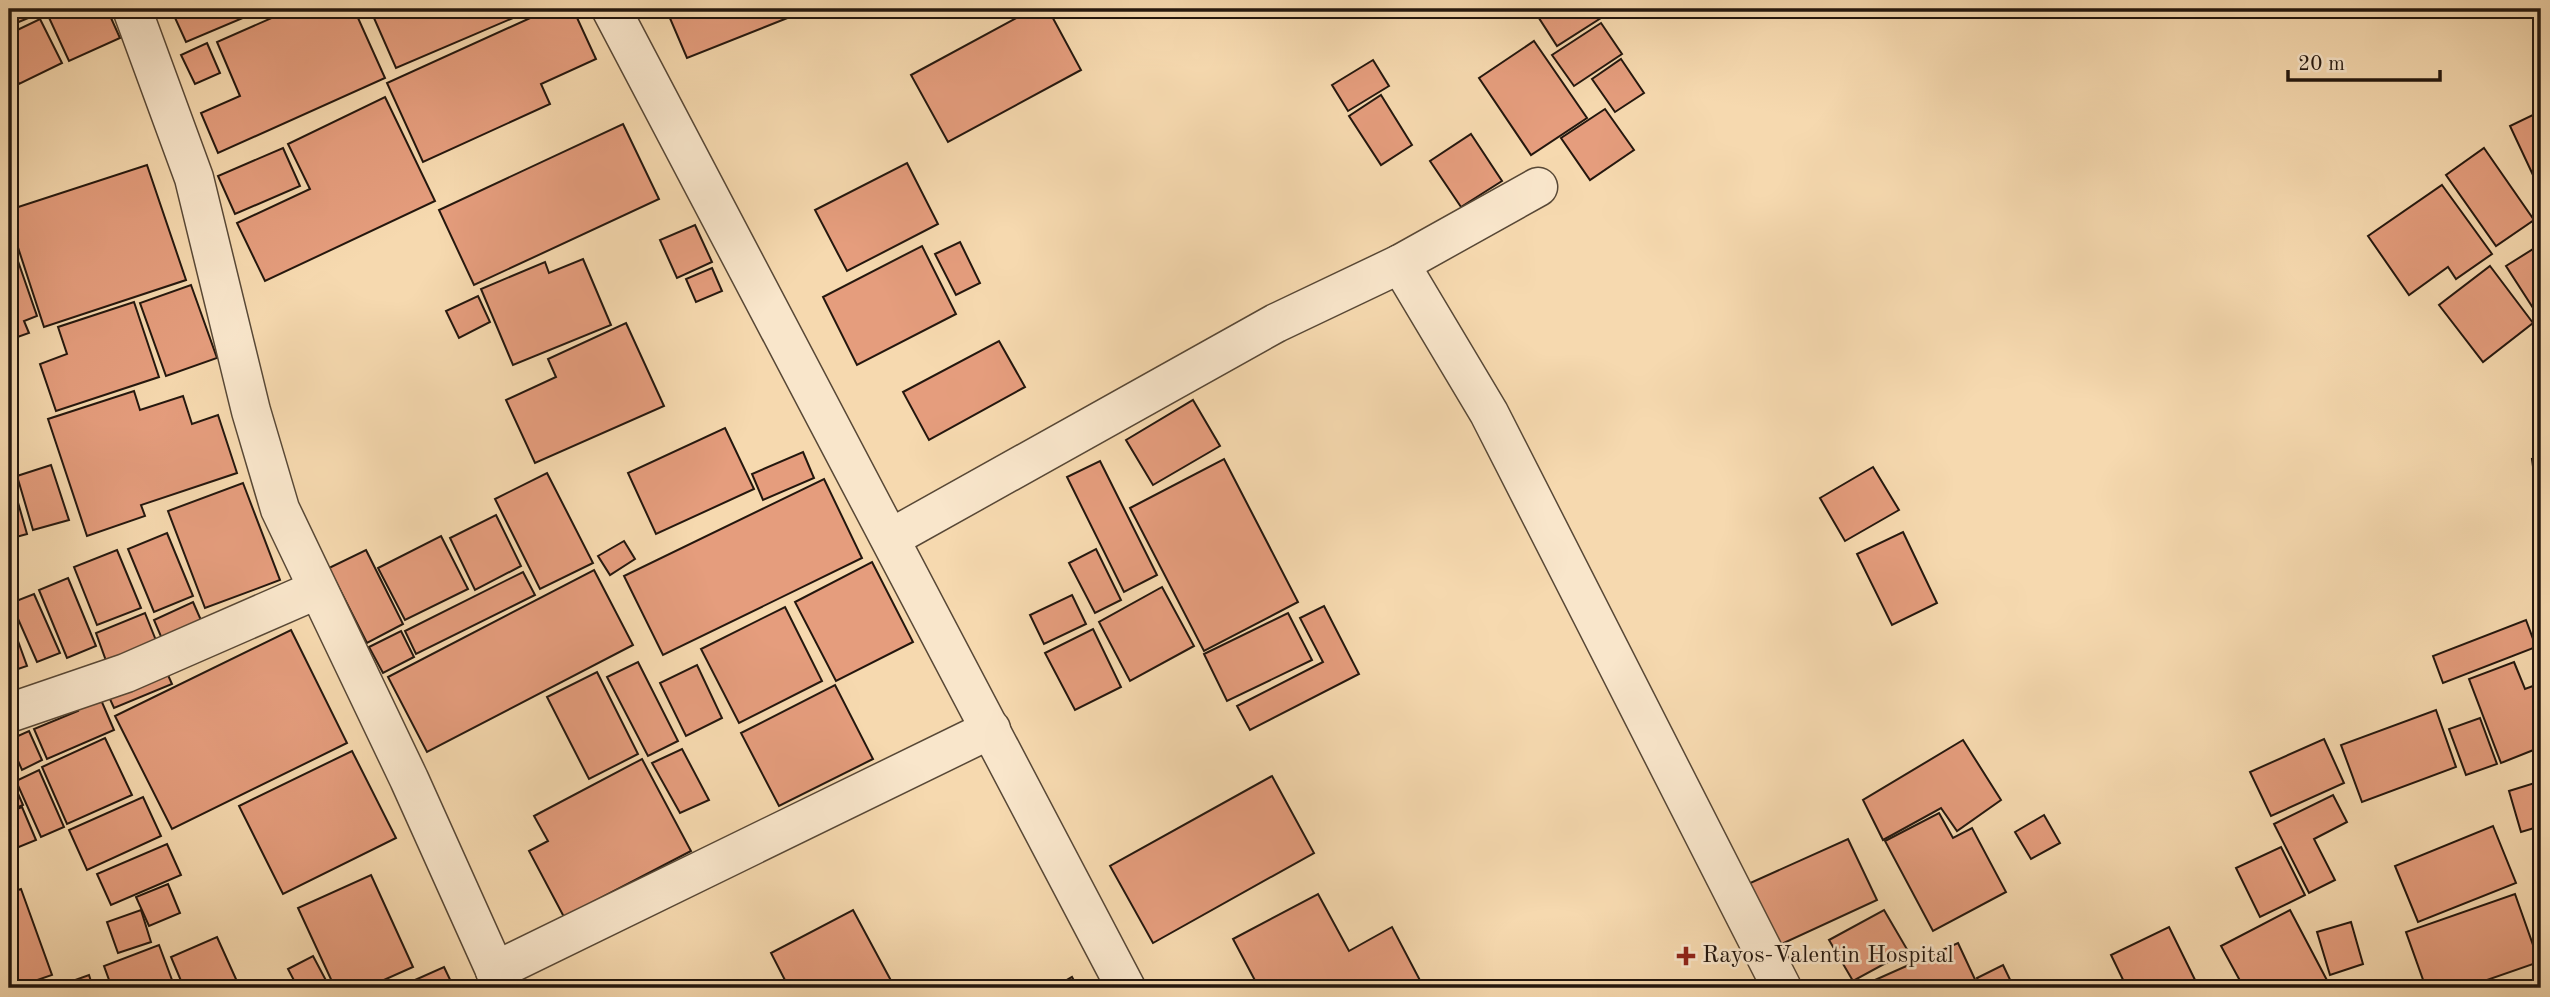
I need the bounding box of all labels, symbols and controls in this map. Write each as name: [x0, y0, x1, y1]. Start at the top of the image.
scale bar: [2288, 38, 2440, 82]
text: 20 m: [2298, 54, 2345, 75]
place label: Rayos-Valentin Hospital: [1702, 944, 1954, 968]
marker: Rayos-Valentin Hospital: [1676, 946, 1696, 966]

